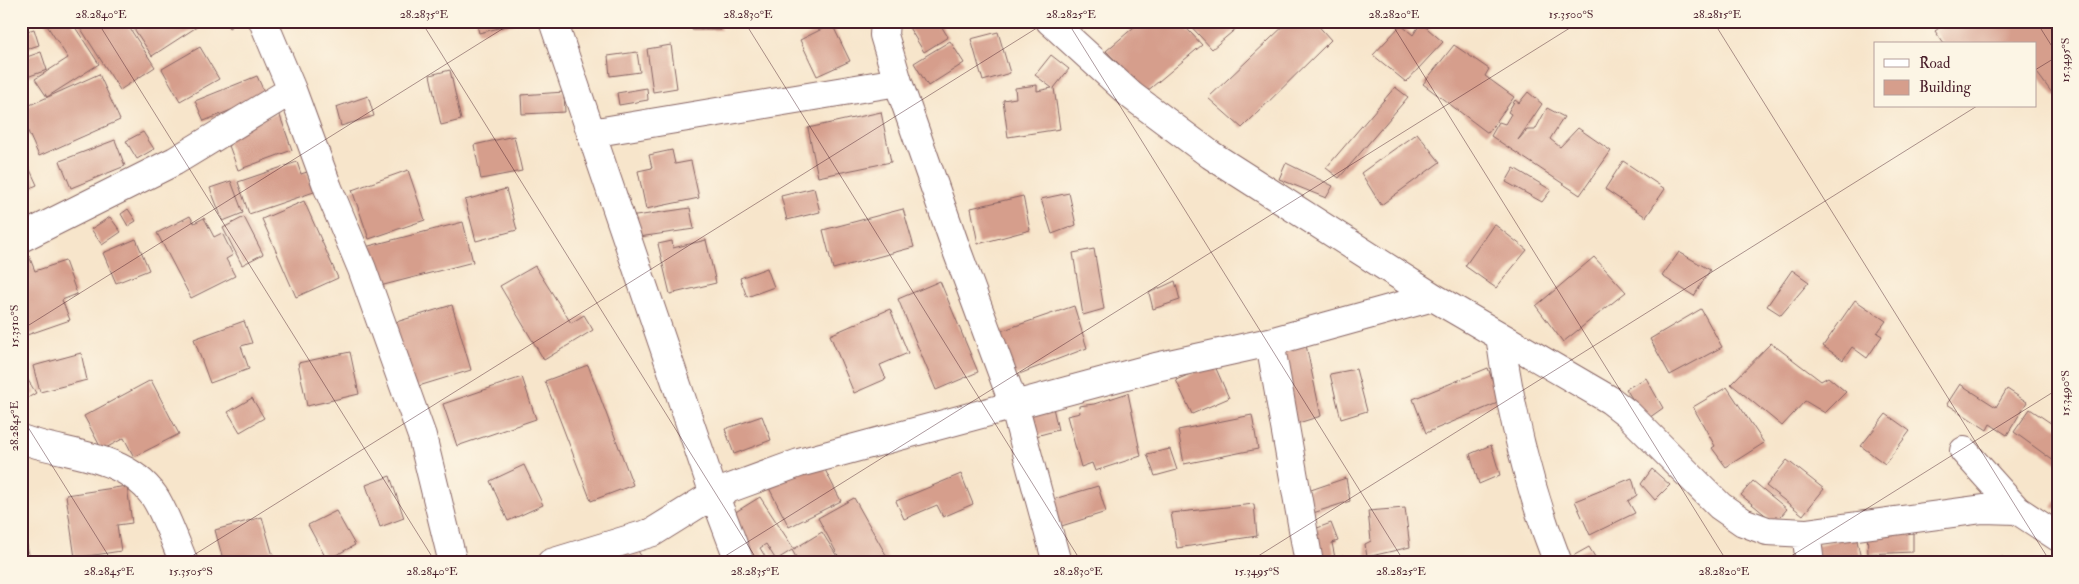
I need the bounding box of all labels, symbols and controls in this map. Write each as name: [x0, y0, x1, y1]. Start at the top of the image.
text: 28.2840°E: [75, 7, 127, 22]
text: 28.2835°E: [400, 7, 449, 22]
text: 28.2830°E: [723, 7, 773, 22]
text: 28.2825°E: [1046, 7, 1096, 22]
text: 28.2820°E: [1369, 7, 1420, 22]
text: 15.3500°S: [1549, 7, 1593, 22]
text: 28.2815°E: [1693, 7, 1741, 22]
text: 15.3495°S: [2058, 37, 2073, 83]
legend: [1874, 42, 2036, 108]
text: Road: [1919, 54, 1951, 73]
text: Building: [1919, 78, 1971, 97]
text: 15.3510°S: [7, 305, 22, 347]
text: 15.3490°S: [2058, 370, 2073, 416]
text: 28.2845°E: [7, 400, 22, 451]
text: 28.2845°E: [84, 564, 135, 579]
text: 15.3505°S: [169, 564, 213, 579]
text: 28.2840°E: [406, 564, 458, 579]
text: 28.2835°E: [731, 564, 780, 579]
text: 28.2830°E: [1053, 564, 1103, 579]
text: 15.3495°S: [1234, 564, 1280, 579]
text: 28.2825°E: [1376, 564, 1426, 579]
text: 28.2820°E: [1699, 564, 1750, 579]

